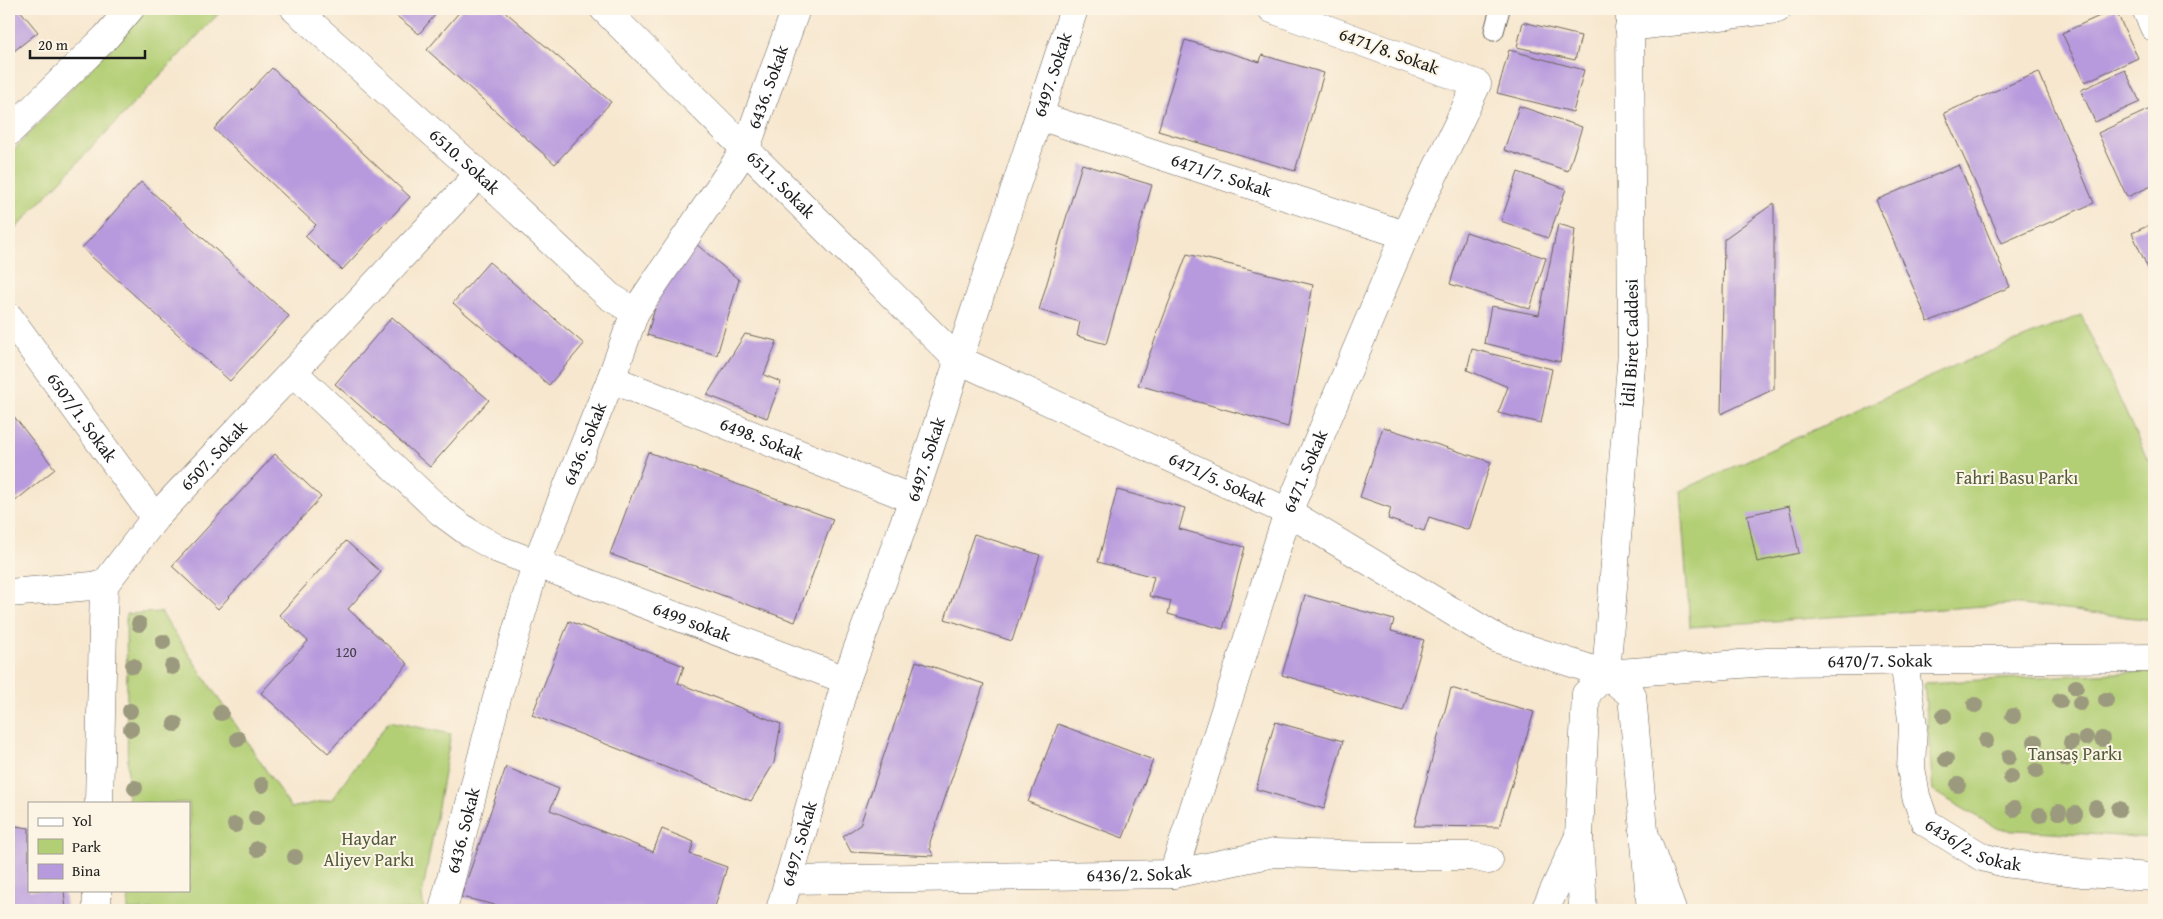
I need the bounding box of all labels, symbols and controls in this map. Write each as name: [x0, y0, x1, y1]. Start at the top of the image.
street label: 6471/8. Sokak: [1335, 20, 1444, 81]
scale bar: [30, 28, 145, 60]
street label: 6497. Sokak: [1025, 28, 1079, 120]
text: 20 m: [38, 34, 69, 55]
street label: 6436. Sokak: [740, 40, 795, 133]
street label: 6510. Sokak: [423, 121, 507, 201]
street label: 6511. Sokak: [740, 143, 822, 225]
street label: 6471/7. Sokak: [1168, 146, 1277, 204]
street label: İdil Biret Caddesi: [1614, 279, 1645, 408]
street label: 6507/1. Sokak: [41, 367, 125, 468]
street label: 6436. Sokak: [555, 397, 614, 489]
street label: 6498. Sokak: [716, 410, 808, 467]
street label: 6497. Sokak: [899, 412, 952, 505]
street label: 6507. Sokak: [173, 413, 254, 496]
street label: 6471. Sokak: [1275, 425, 1335, 517]
street label: 6471/5. Sokak: [1164, 445, 1272, 514]
park label: Fahri Basu Parkı: [1956, 464, 2078, 491]
street label: 6499 sokak: [649, 594, 736, 649]
house number: 120: [335, 641, 357, 662]
street label: 6470/7. Sokak: [1827, 646, 1933, 674]
park label: Tansaş Parkı: [2028, 740, 2122, 767]
street label: 6436. Sokak: [439, 784, 487, 876]
street label: 6497. Sokak: [773, 797, 824, 889]
legend: [28, 802, 190, 892]
text: Yol: [72, 810, 92, 831]
street label: 6436/2. Sokak: [1920, 811, 2024, 878]
park label: Haydar Aliyev Parkı: [324, 825, 414, 873]
text: Park: [72, 836, 101, 857]
street label: 6436/2. Sokak: [1086, 856, 1195, 888]
text: Bina: [72, 860, 100, 881]

